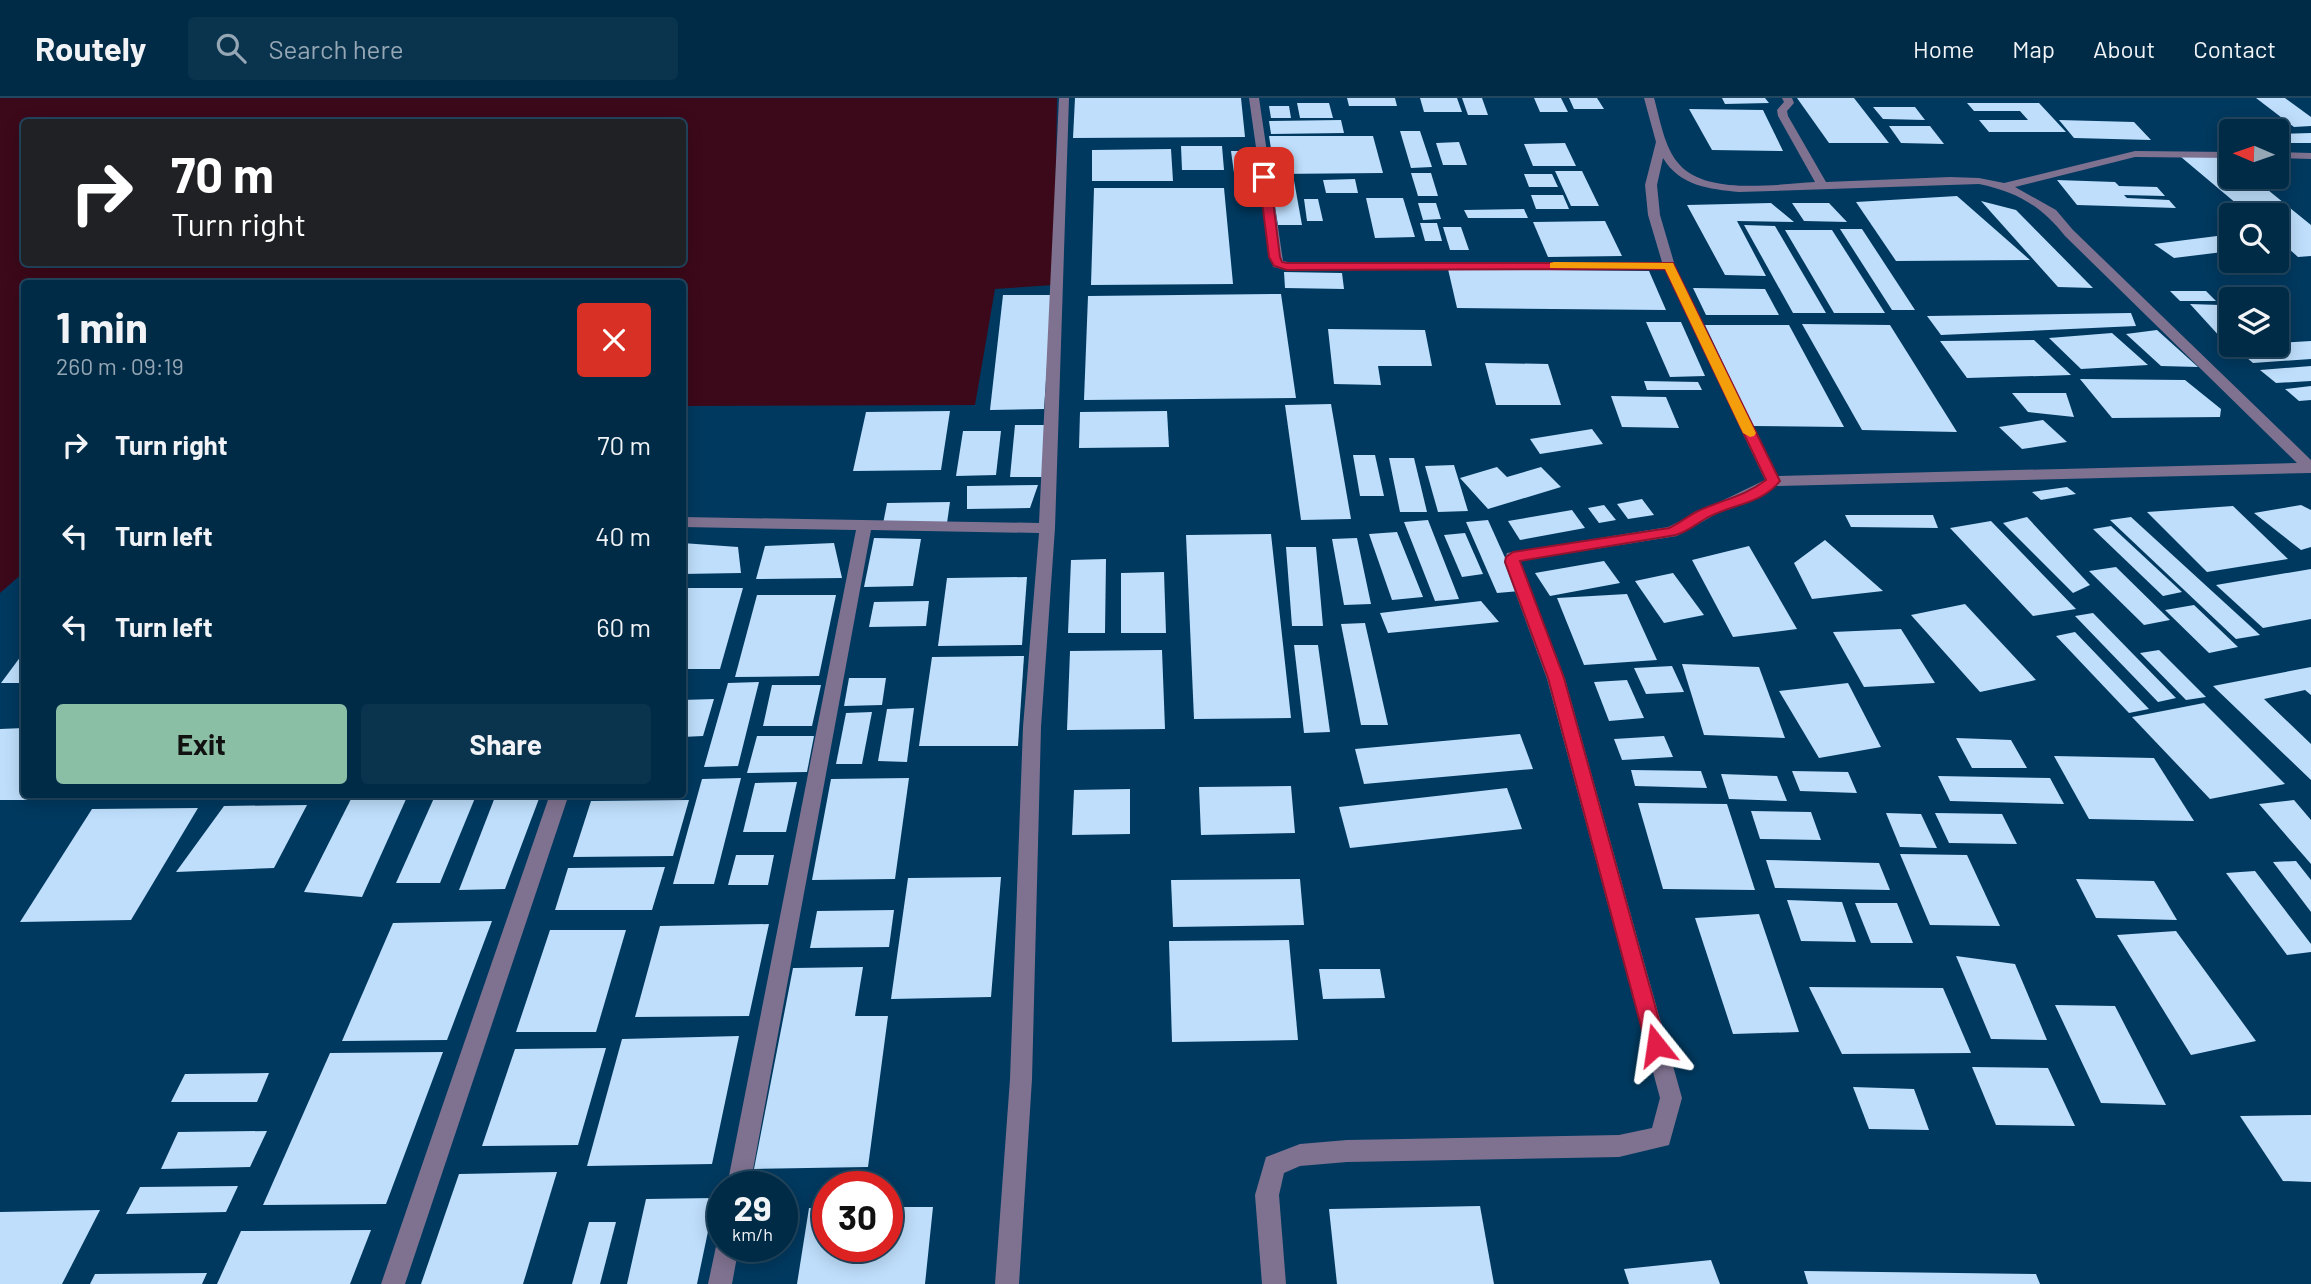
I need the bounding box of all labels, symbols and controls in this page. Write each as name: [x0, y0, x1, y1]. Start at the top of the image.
search box: [188, 17, 678, 80]
text: Routely: [35, 28, 146, 68]
icon: search: [212, 29, 250, 67]
text: Search here: [268, 33, 404, 64]
text: Home: [1913, 34, 1974, 63]
text: Map: [2012, 34, 2055, 63]
text: About: [2093, 34, 2155, 63]
text: Contact: [2193, 34, 2276, 63]
north arrow: [2219, 119, 2289, 189]
map controls: [2219, 119, 2289, 357]
text: 70 m: [171, 144, 274, 203]
icon: right: [56, 147, 147, 238]
pin: [1234, 147, 1294, 207]
icon: arrive: [1245, 158, 1283, 196]
button: search: [2219, 203, 2289, 273]
text: Turn right: [171, 204, 306, 242]
button: layers: [2219, 287, 2289, 357]
text: 1 min: [56, 301, 148, 351]
button: close: [577, 303, 651, 377]
text: 260 m · 09:19: [56, 352, 184, 380]
icon: right: [56, 426, 94, 464]
text: Turn right: [115, 429, 228, 460]
text: 70 m: [597, 429, 651, 460]
icon: left: [56, 517, 94, 555]
text: Turn left: [115, 520, 213, 551]
text: 40 m: [595, 520, 651, 551]
icon: left: [56, 608, 94, 646]
text: Turn left: [115, 611, 213, 642]
text: 60 m: [596, 611, 651, 642]
button: Exit: [56, 704, 347, 784]
button: Share: [361, 704, 651, 784]
position arrow: [1619, 1008, 1693, 1082]
speed limit sign: 30: [812, 1171, 903, 1262]
text: 29: [733, 1186, 772, 1228]
text: km/h: [732, 1223, 773, 1245]

